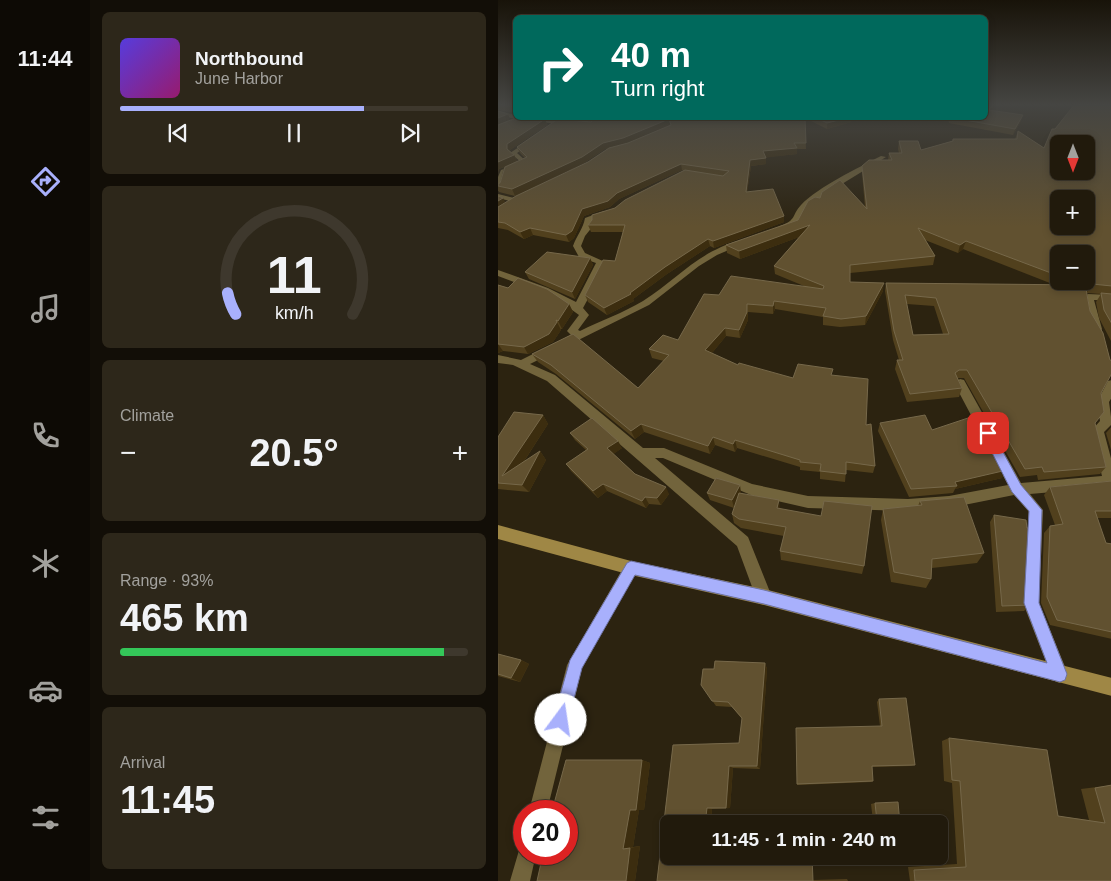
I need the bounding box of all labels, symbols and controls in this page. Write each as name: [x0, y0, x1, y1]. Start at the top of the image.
icon: right: [528, 35, 593, 100]
text: 40 m: [611, 35, 691, 74]
text: 11:44: [17, 46, 73, 71]
text: Northbound: [195, 48, 304, 69]
text: June Harbor: [195, 70, 283, 87]
text: Turn right: [611, 76, 704, 101]
icon: previous: [164, 119, 192, 147]
icon: pause: [280, 119, 308, 147]
icon: next: [396, 119, 424, 147]
north arrow: [1050, 135, 1096, 180]
map controls: [1050, 135, 1095, 290]
icon: directions: [28, 164, 63, 199]
button: +: [1050, 190, 1095, 235]
button: −: [1050, 245, 1095, 290]
text: 11: [267, 246, 321, 304]
icon: music: [28, 291, 63, 326]
text: km/h: [275, 303, 313, 323]
text: Climate: [120, 407, 174, 424]
pin: [967, 412, 1009, 454]
icon: phone: [28, 418, 63, 453]
icon: arrive: [974, 419, 1002, 447]
text: 20.5°: [249, 432, 339, 474]
text: −: [120, 437, 136, 468]
text: +: [452, 437, 468, 468]
icon: climate: [28, 546, 63, 581]
text: Range · 93%: [120, 572, 213, 589]
text: 465 km: [120, 597, 249, 639]
icon: car: [28, 673, 63, 708]
position arrow: [534, 693, 586, 745]
text: Arrival: [120, 754, 165, 771]
text: 11:45: [120, 779, 215, 821]
icon: filters: [28, 800, 63, 835]
speed limit sign: 20: [513, 800, 578, 865]
text: 11:45 · 1 min · 240 m: [712, 829, 896, 850]

